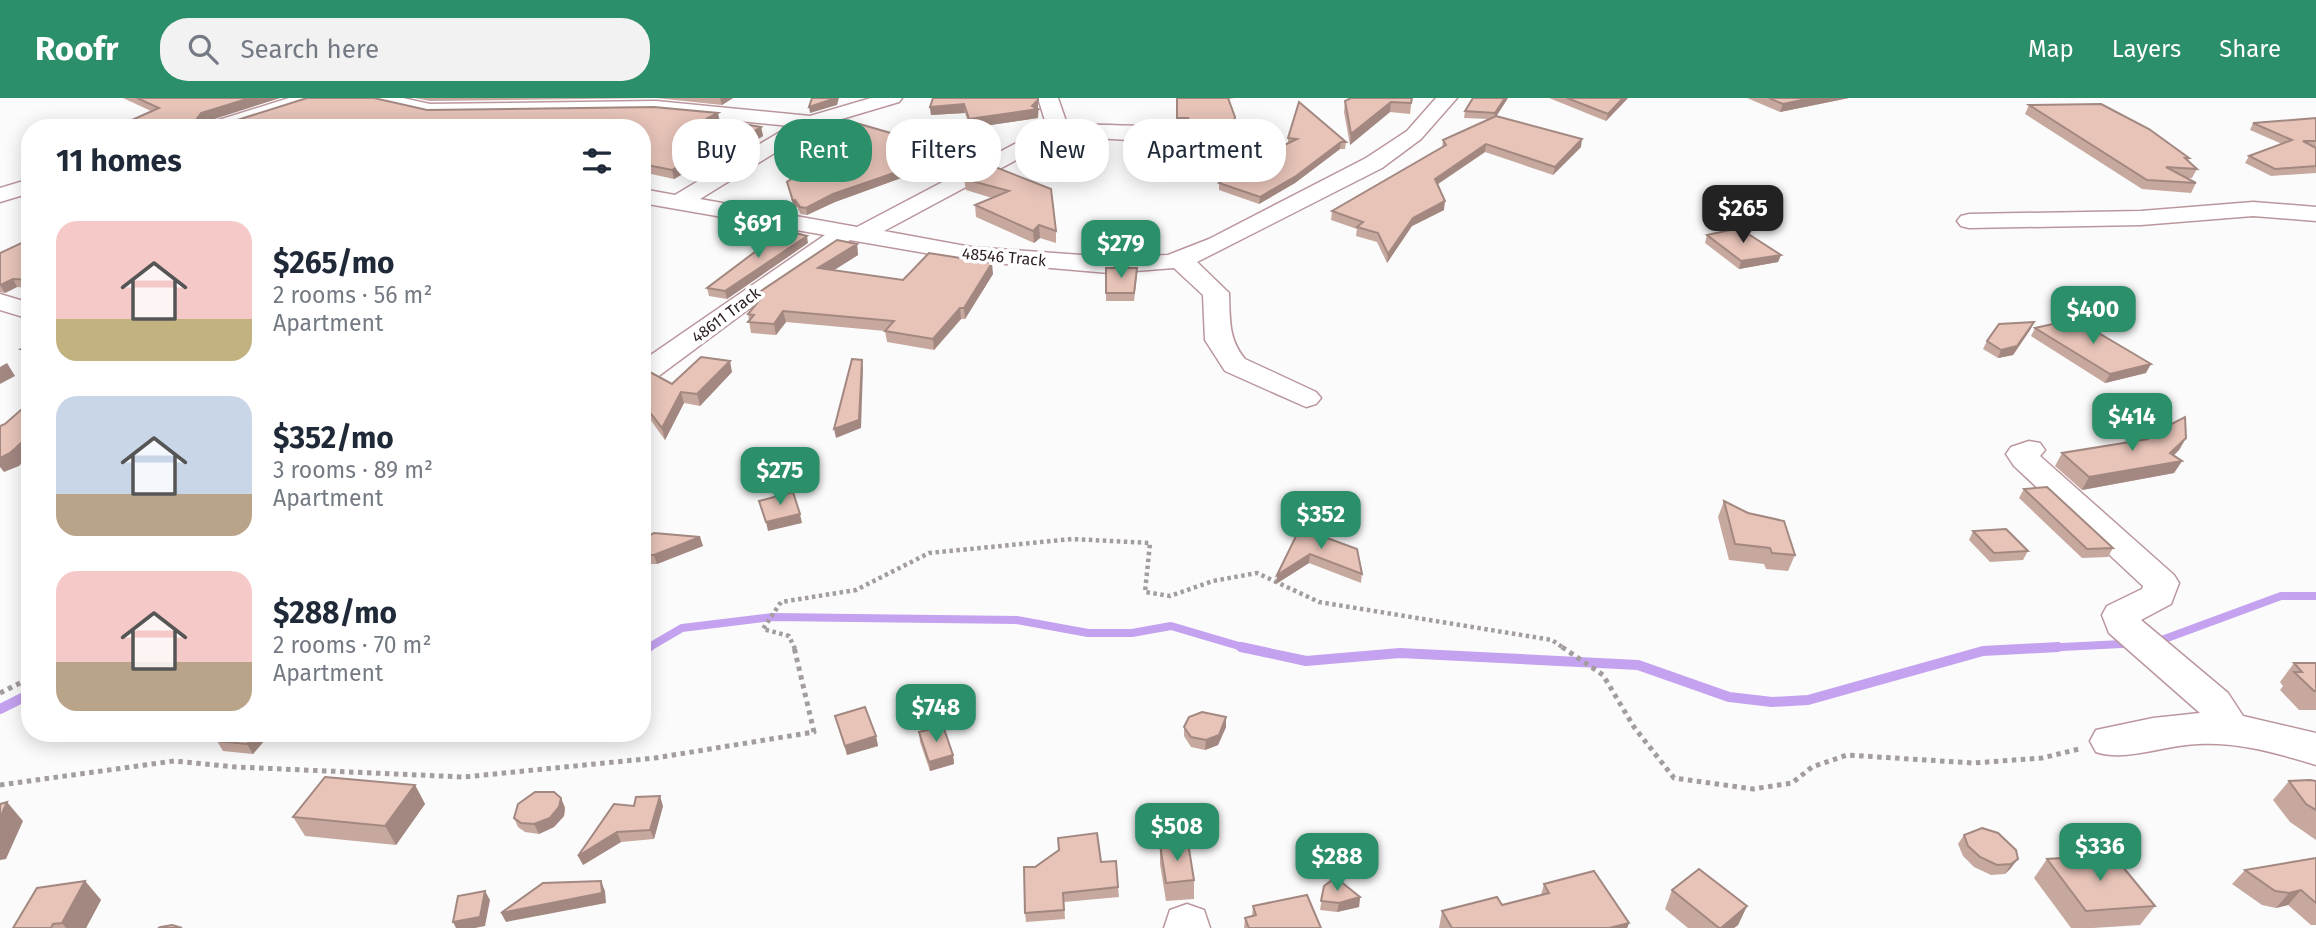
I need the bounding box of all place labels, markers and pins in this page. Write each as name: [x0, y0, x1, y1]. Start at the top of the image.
pin: $265: [1702, 186, 1784, 245]
pin: $691: [717, 200, 799, 260]
pin: $279: [1080, 220, 1162, 280]
pin: $400: [2052, 286, 2134, 346]
pin: $414: [2091, 394, 2173, 453]
pin: $275: [739, 448, 821, 507]
pin: $352: [1280, 491, 1362, 551]
pin: $748: [895, 684, 977, 744]
pin: $508: [1136, 804, 1218, 863]
pin: $336: [2059, 824, 2141, 883]
pin: $288: [1296, 834, 1378, 893]

